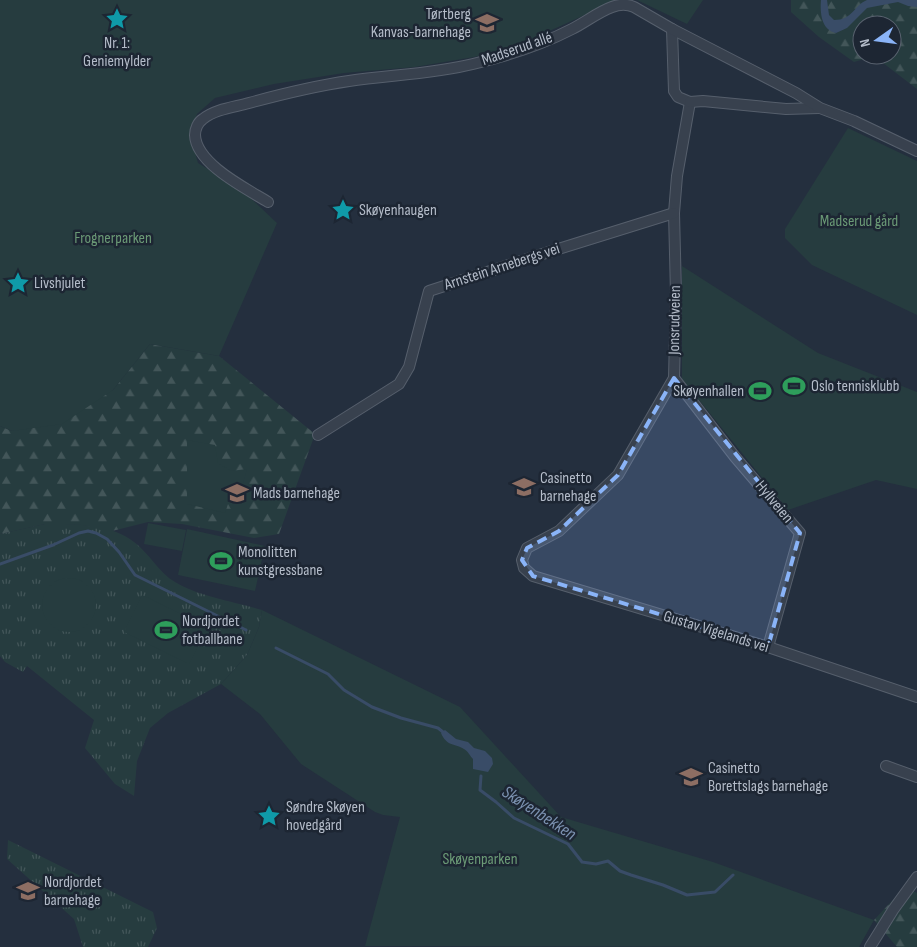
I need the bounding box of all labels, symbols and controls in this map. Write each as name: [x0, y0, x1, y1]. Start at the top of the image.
place label: Tørtberg Kanvas-barnehage: [371, 5, 471, 42]
place icon: Nr. 1: Geniemylder: [104, 6, 130, 32]
school or university icon: Tørtberg Kanvas-barnehage: [474, 10, 500, 36]
north arrow: [852, 15, 902, 65]
street label: Madserud allé: [479, 28, 555, 70]
place label: Nr. 1: Geniemylder: [83, 34, 151, 71]
text: N: [856, 37, 874, 49]
place icon: Skøyenhaugen: [330, 197, 356, 223]
place label: Skøyenhaugen: [359, 201, 437, 220]
park label: Madserud gård: [820, 212, 898, 231]
park label: Frognerparken: [74, 229, 152, 248]
street label: Arnstein Arnebergs vei: [441, 239, 562, 295]
place icon: Livshjulet: [5, 270, 31, 296]
place label: Livshjulet: [34, 274, 86, 293]
street label: Jonsrudveien: [665, 285, 685, 356]
sports icon: Oslo tennisklubb: [781, 373, 807, 399]
place label: Oslo tennisklubb: [811, 377, 899, 396]
sports icon: Skøyenhallen: [747, 378, 773, 404]
place label: Skøyenhallen: [673, 382, 744, 401]
place label: Casinetto barnehage: [540, 469, 596, 506]
school or university icon: Casinetto barnehage: [511, 474, 537, 500]
street label: Hyllveien: [751, 477, 797, 527]
school or university icon: Mads barnehage: [224, 480, 250, 506]
place label: Mads barnehage: [253, 484, 340, 503]
place label: Monolitten kunstgressbane: [238, 543, 323, 580]
sports icon: Monolitten kunstgressbane: [208, 548, 234, 574]
street label: Gustav Vigelands vei: [661, 607, 771, 657]
place label: Nordjordet fotballbane: [182, 612, 243, 649]
sports icon: Nordjordet fotballbane: [153, 617, 179, 643]
place label: Casinetto Borettslags barnehage: [708, 759, 828, 796]
school or university icon: Casinetto Borettslags barnehage: [678, 764, 704, 790]
water label: Skøyenbekken: [498, 781, 580, 845]
place label: Søndre Skøyen hovedgård: [286, 798, 365, 835]
place icon: Søndre Skøyen hovedgård: [256, 803, 282, 829]
park label: Skøyenparken: [442, 850, 518, 869]
place label: Nordjordet barnehage: [44, 873, 102, 910]
school or university icon: Nordjordet barnehage: [15, 878, 41, 904]

